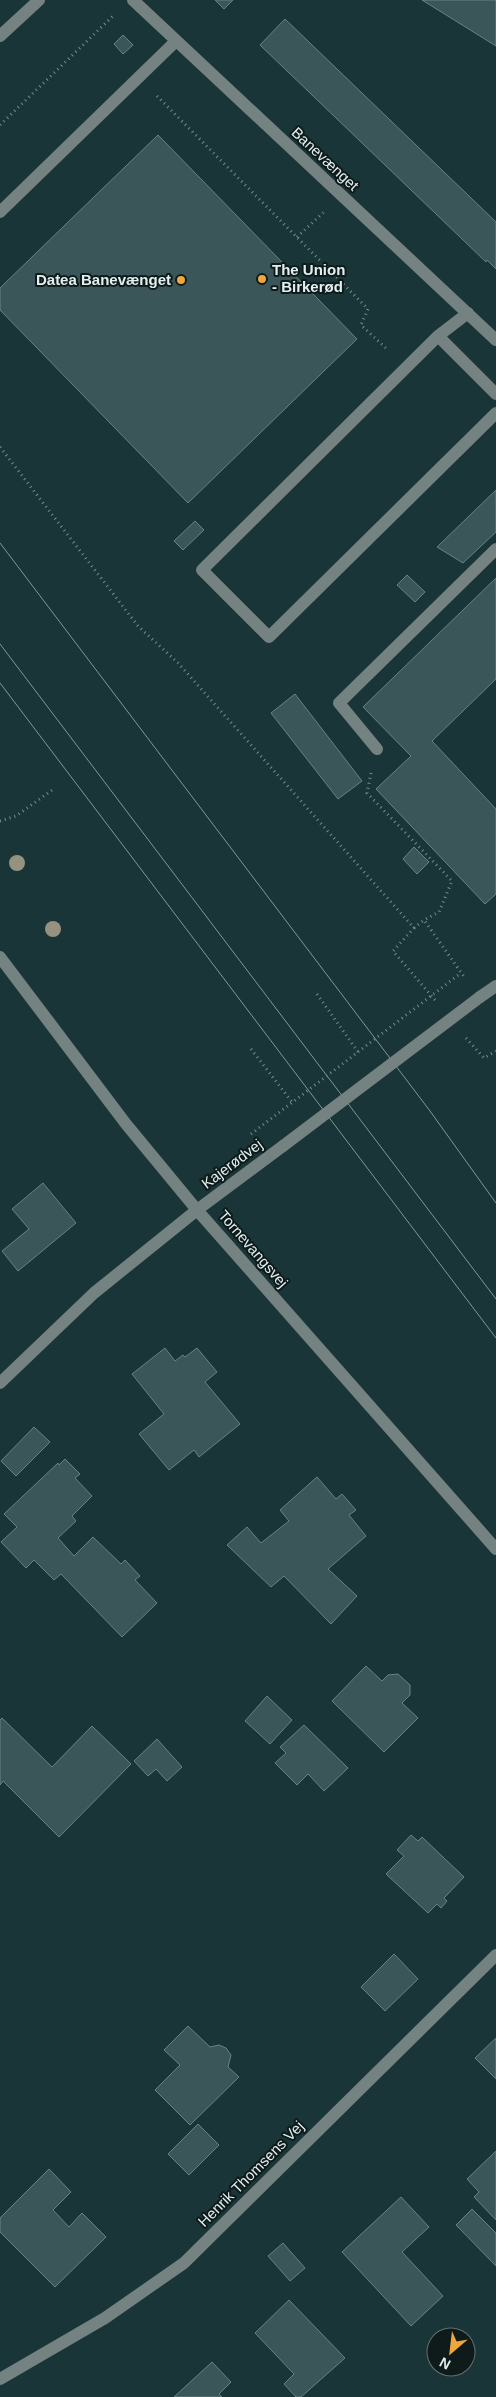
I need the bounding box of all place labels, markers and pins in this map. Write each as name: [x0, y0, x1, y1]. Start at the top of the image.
place label: The Union - Birkerød: [272, 261, 345, 295]
place label: Datea Banevænget: [36, 271, 171, 288]
marker: The Union - Birkerød: [256, 273, 268, 285]
marker: Datea Banevænget: [175, 274, 187, 286]

